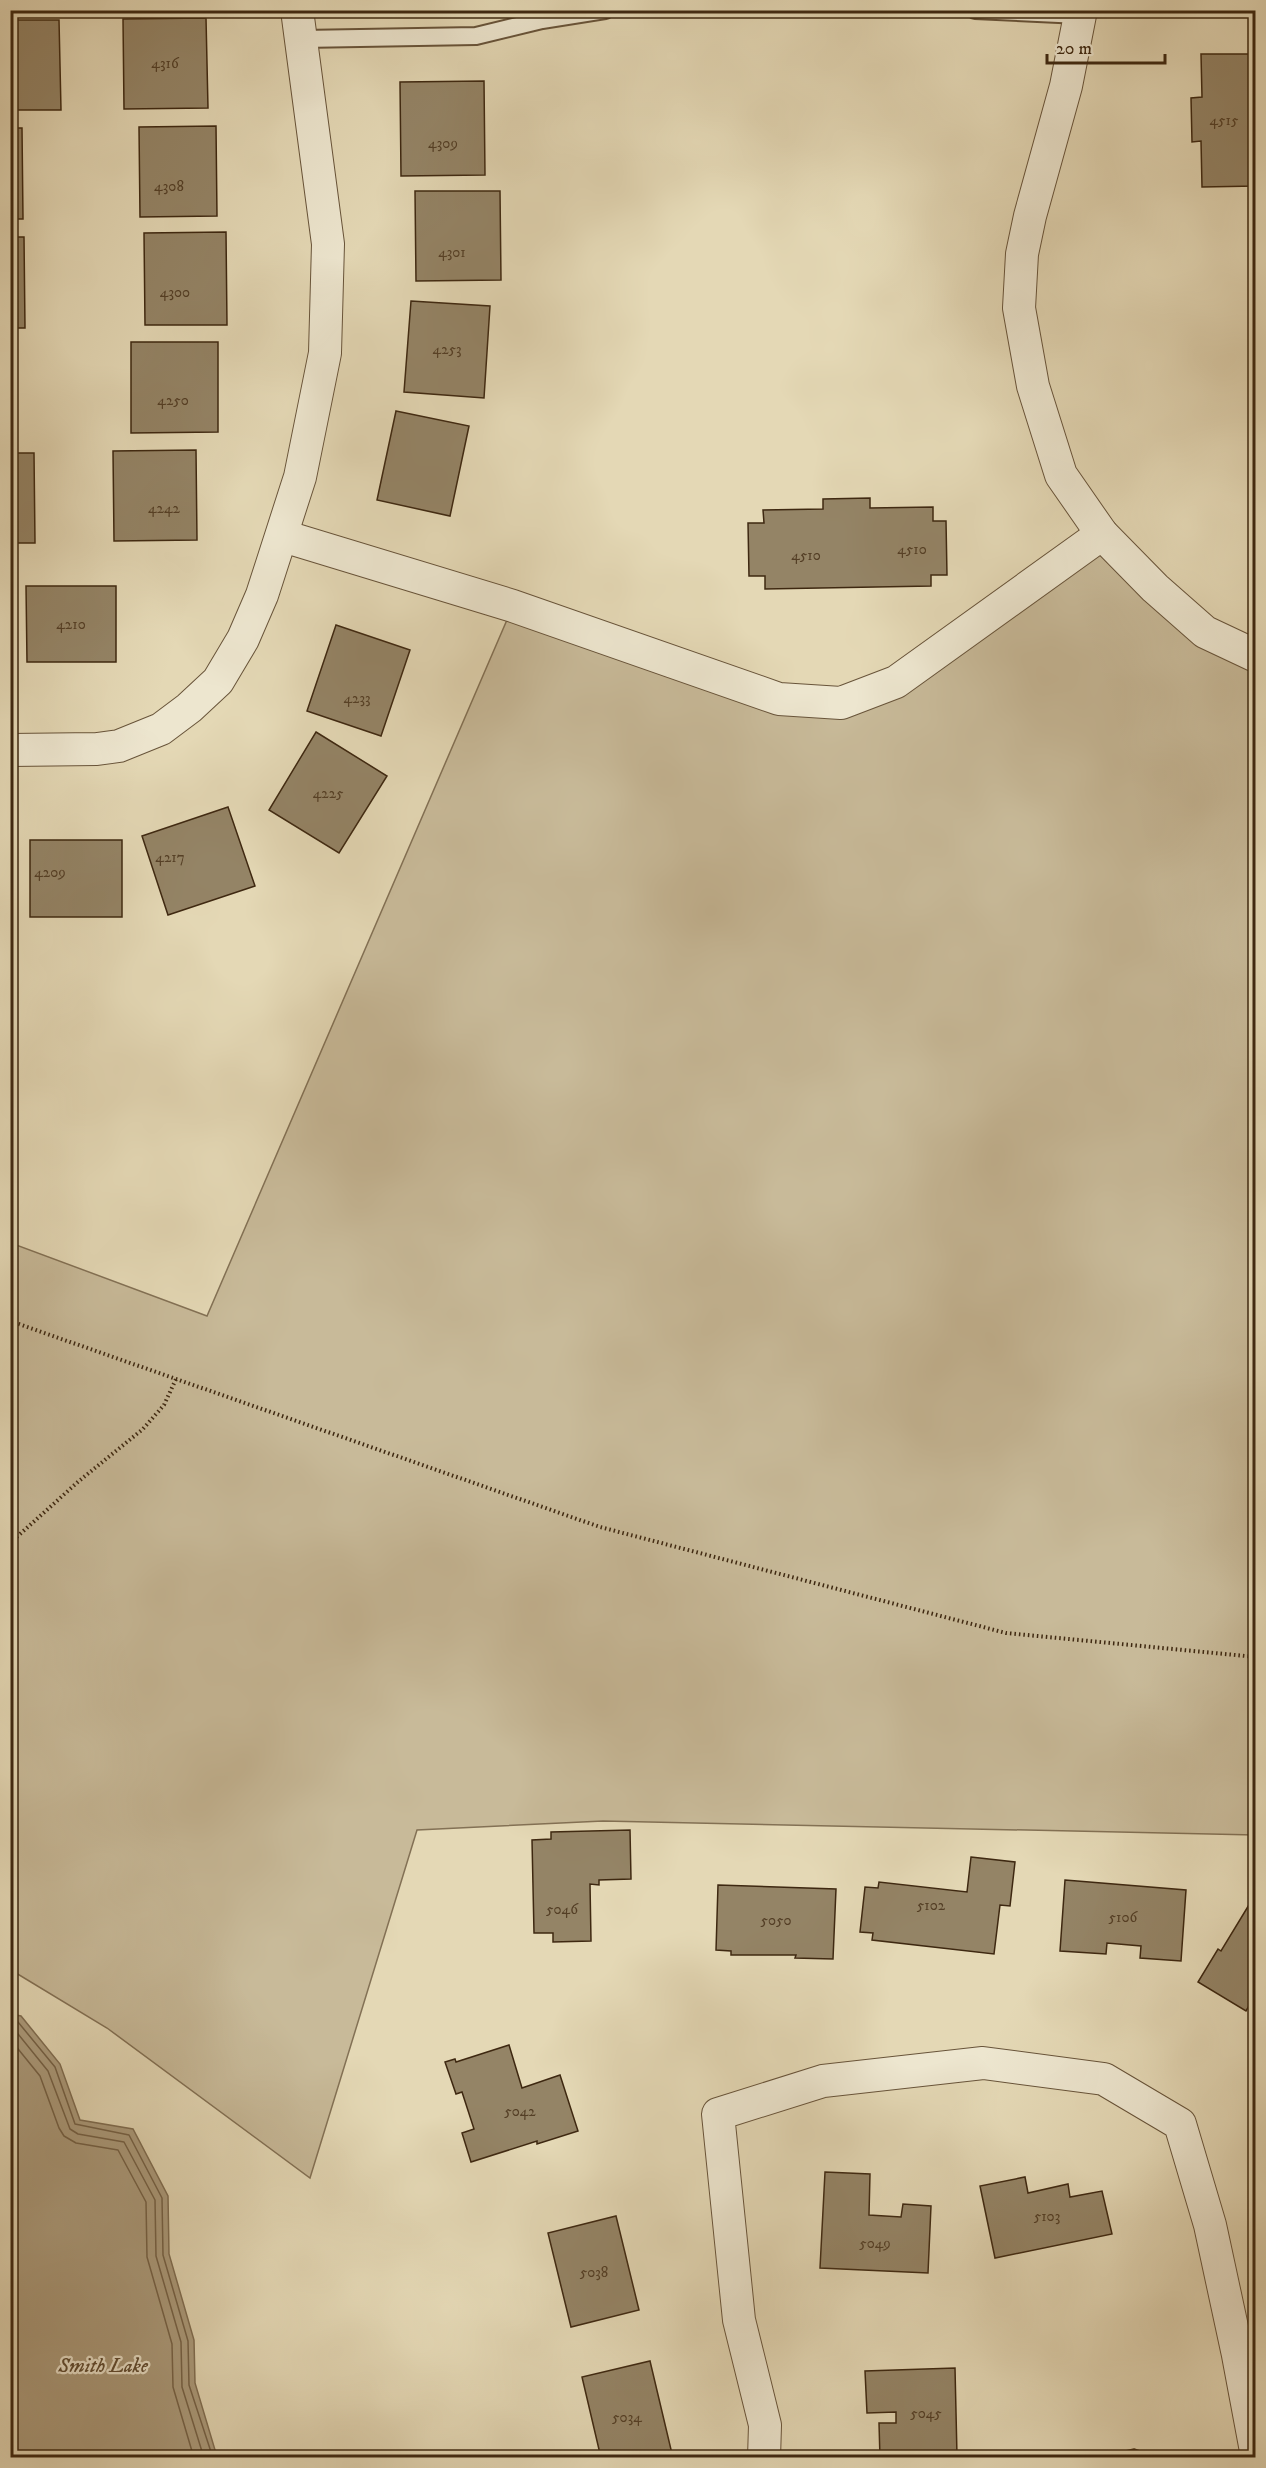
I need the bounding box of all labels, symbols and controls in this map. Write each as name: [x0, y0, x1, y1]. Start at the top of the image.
scale bar: [1047, 27, 1166, 65]
text: 20 m: [1056, 38, 1092, 60]
house number: 4316: [151, 54, 180, 73]
house number: 4515: [1210, 111, 1239, 130]
house number: 4309: [428, 134, 458, 153]
house number: 4308: [154, 177, 184, 196]
house number: 4301: [438, 243, 466, 262]
house number: 4300: [160, 283, 190, 302]
house number: 4253: [433, 340, 461, 359]
house number: 4250: [157, 391, 189, 410]
house number: 4242: [148, 499, 181, 518]
house number: 4510: [897, 540, 927, 559]
house number: 4510: [791, 546, 821, 565]
house number: 4210: [56, 615, 86, 634]
house number: 4233: [343, 689, 371, 708]
house number: 4225: [313, 784, 344, 803]
house number: 4217: [155, 848, 185, 867]
house number: 4209: [34, 863, 66, 882]
house number: 5102: [917, 1896, 946, 1915]
house number: 5046: [546, 1900, 579, 1919]
house number: 5106: [1109, 1908, 1139, 1927]
house number: 5050: [760, 1911, 792, 1930]
house number: 5042: [504, 2102, 536, 2121]
house number: 5103: [1034, 2207, 1060, 2226]
house number: 5049: [859, 2234, 891, 2253]
house number: 5038: [580, 2263, 608, 2282]
water label: Smith Lake: [57, 2354, 149, 2379]
house number: 5045: [910, 2404, 942, 2423]
house number: 5034: [612, 2408, 642, 2427]

